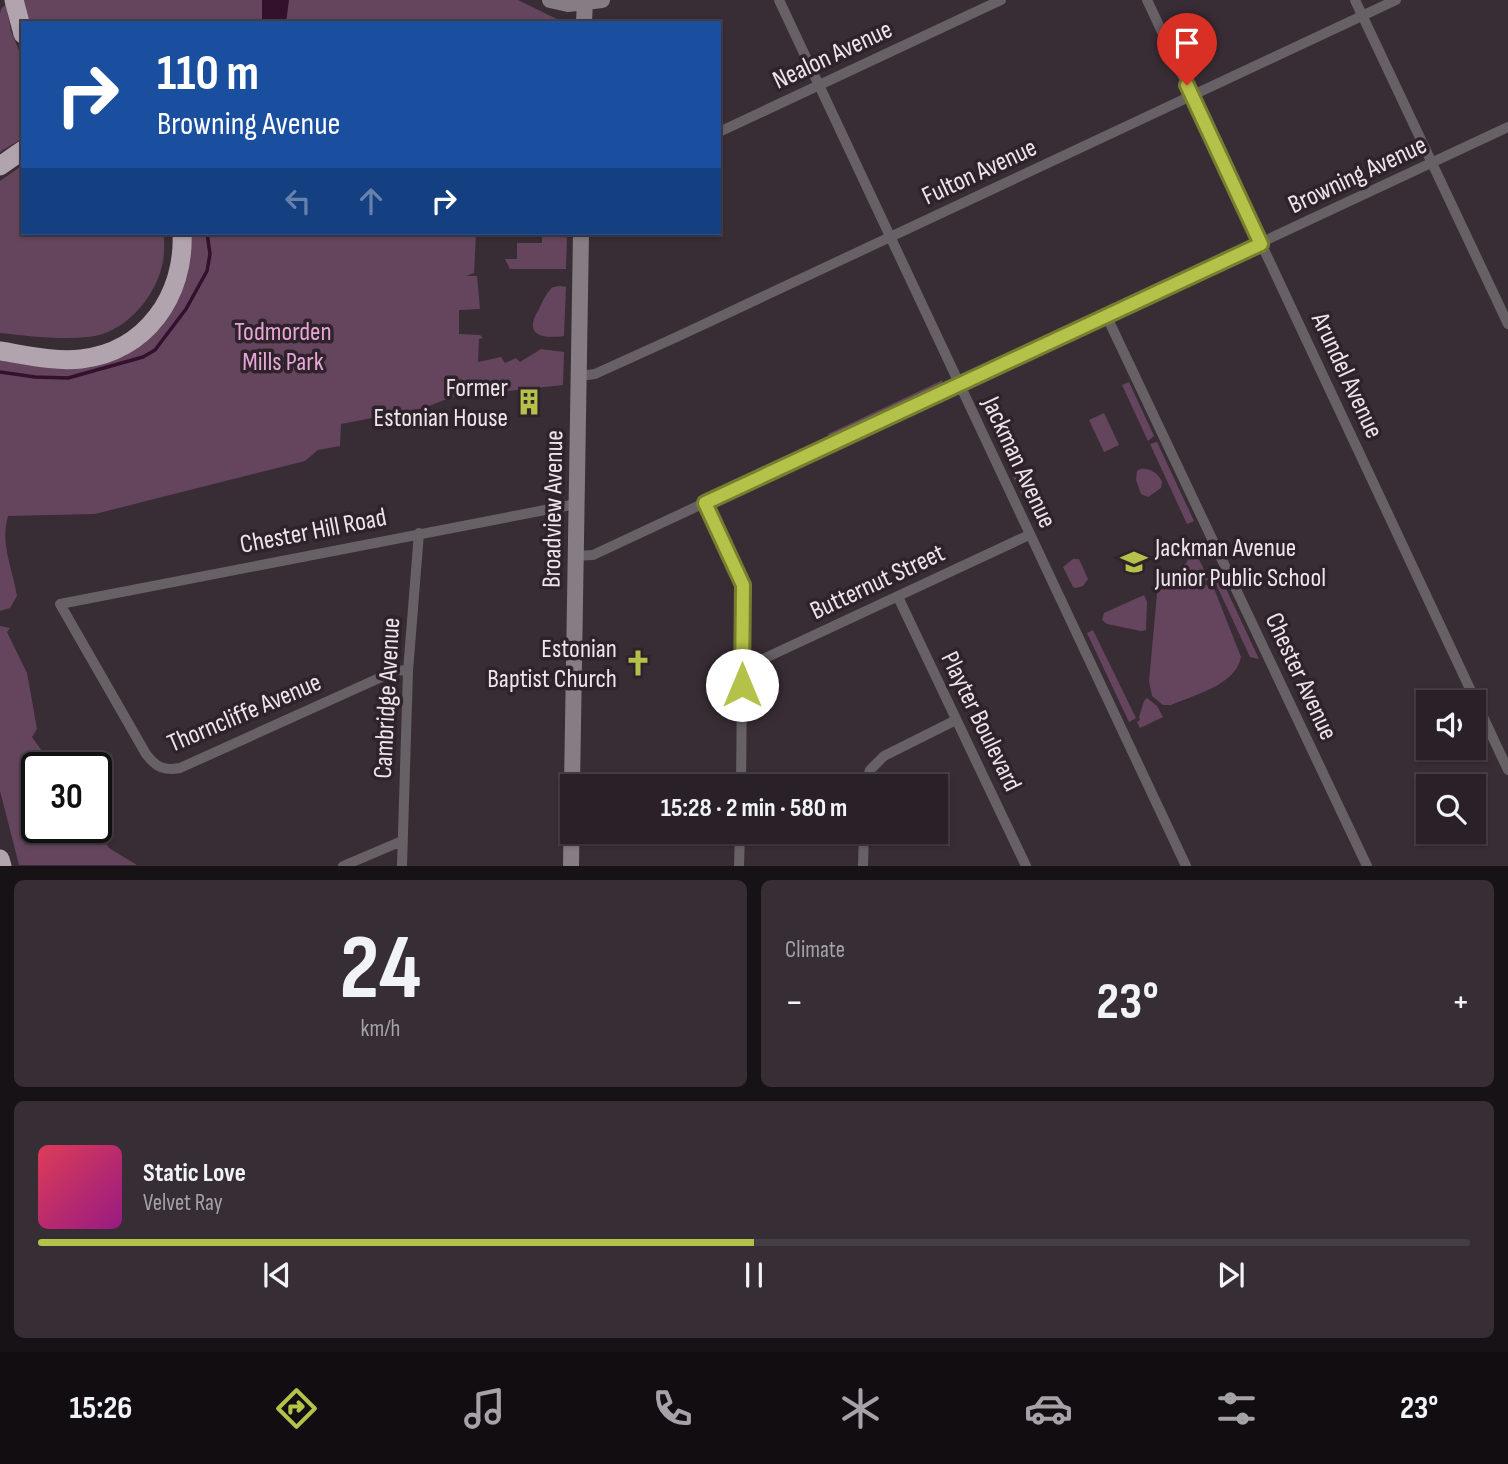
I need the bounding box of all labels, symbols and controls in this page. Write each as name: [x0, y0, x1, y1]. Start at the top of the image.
pin: [1157, 13, 1217, 85]
street label: Nealon Avenue: [768, 14, 897, 96]
icon: arrive: [1168, 24, 1206, 62]
text: 110 m: [157, 45, 259, 104]
icon: right: [42, 49, 133, 140]
text: Browning Avenue: [157, 105, 340, 144]
street label: Browning Avenue: [1284, 130, 1432, 221]
street label: Fulton Avenue: [917, 132, 1042, 212]
icon: left: [279, 182, 317, 220]
icon: ahead: [352, 182, 390, 220]
icon: right: [425, 182, 463, 220]
street label: Arundel Avenue: [1304, 307, 1389, 443]
park label: Todmorden Mills Park: [234, 317, 332, 378]
place label: Former Estonian House: [374, 373, 509, 434]
building icon: Former Estonian House: [514, 387, 544, 417]
street label: Jackman Avenue: [974, 391, 1063, 533]
street label: Broadview Avenue: [537, 430, 570, 588]
street label: Chester Hill Road: [237, 502, 389, 561]
place label: Jackman Avenue Junior Public School: [1154, 533, 1326, 594]
street label: Butternut Street: [805, 538, 950, 627]
school or university icon: Jackman Avenue Junior Public School: [1119, 547, 1149, 577]
street label: Chester Avenue: [1258, 608, 1344, 745]
street label: Cambridge Avenue: [368, 617, 407, 779]
place label: Estonian Baptist Church: [487, 634, 617, 695]
street label: Playter Boulevard: [934, 647, 1028, 797]
church icon: Estonian Baptist Church: [623, 648, 653, 678]
position arrow: [705, 648, 779, 722]
street label: Thorncliffe Avenue: [163, 667, 326, 760]
map controls: [1416, 690, 1486, 844]
button: sound: [1416, 690, 1486, 760]
speed limit sign: 30: [21, 752, 112, 843]
button: search: [1416, 774, 1486, 844]
text: 15:28 · 2 min · 580 m: [661, 793, 847, 824]
text: 24: [340, 915, 421, 1024]
text: Climate: [785, 936, 845, 964]
text: 23°: [1096, 971, 1159, 1034]
text: −: [785, 980, 804, 1025]
text: +: [1451, 980, 1470, 1025]
text: km/h: [361, 1015, 400, 1043]
text: Static Love: [143, 1158, 246, 1189]
text: Velvet Ray: [143, 1189, 223, 1217]
icon: previous: [258, 1256, 296, 1294]
icon: pause: [735, 1256, 773, 1294]
icon: next: [1212, 1256, 1250, 1294]
icon: directions: [272, 1384, 321, 1433]
icon: music: [460, 1384, 509, 1433]
icon: phone: [648, 1384, 697, 1433]
icon: climate: [836, 1384, 885, 1433]
icon: car: [1024, 1384, 1073, 1433]
icon: filters: [1212, 1384, 1261, 1433]
text: 15:26: [70, 1389, 132, 1428]
text: 23°: [1400, 1389, 1438, 1428]

